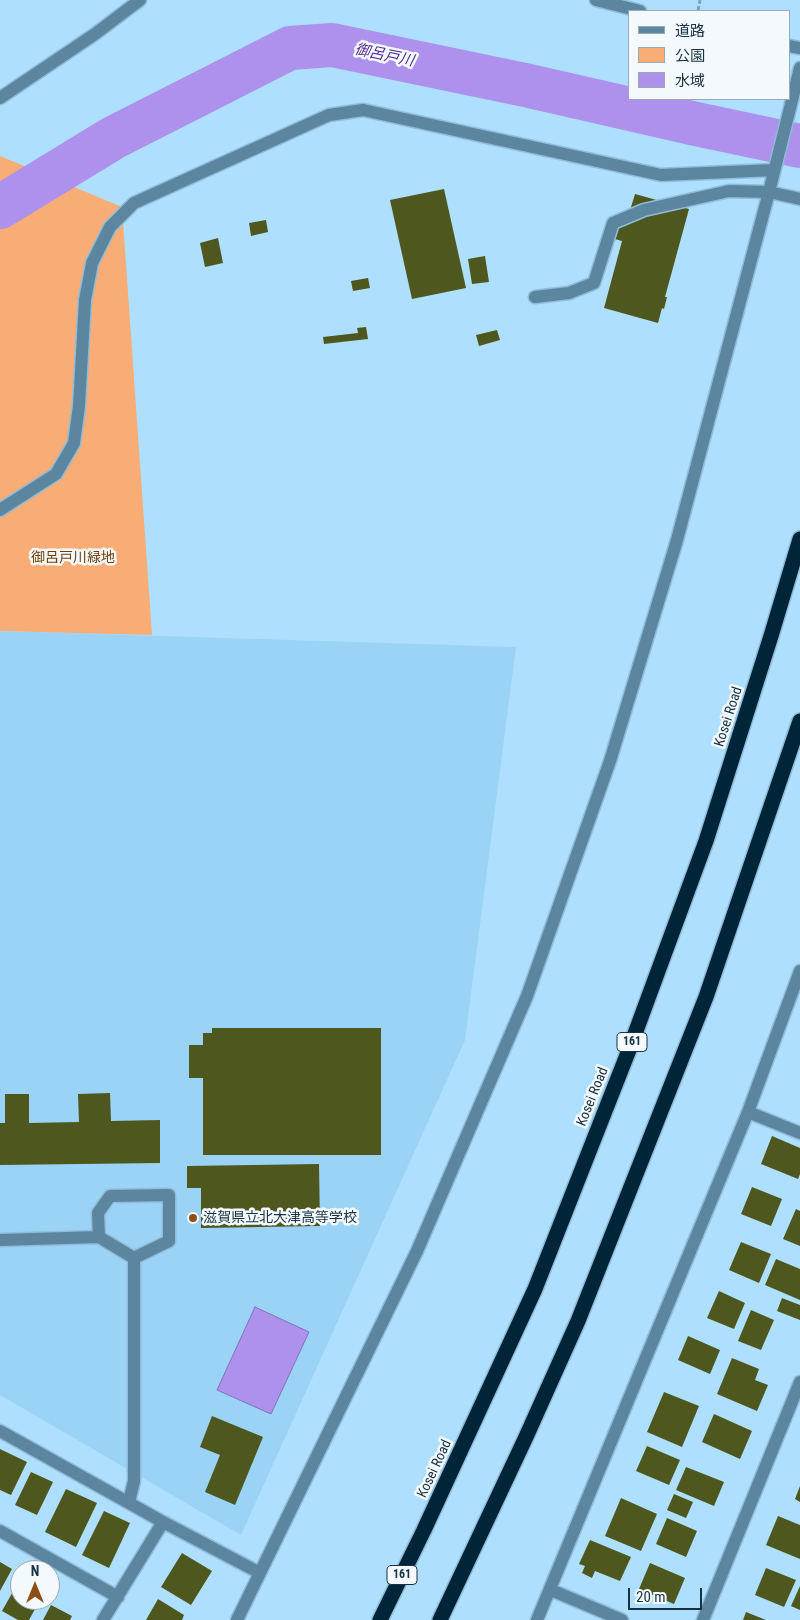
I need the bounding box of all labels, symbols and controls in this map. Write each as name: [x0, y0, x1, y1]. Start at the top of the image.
legend: [628, 10, 790, 100]
text: 道路: [675, 22, 705, 40]
water label: 御呂戸川: [353, 41, 415, 71]
text: 公園: [675, 47, 705, 65]
text: 水域: [675, 72, 705, 90]
park label: 御呂戸川緑地: [31, 550, 115, 566]
street label: Kosei Road: [711, 685, 747, 749]
road number: 161: [617, 1032, 647, 1052]
street label: Kosei Road: [574, 1065, 612, 1129]
place label: 滋賀県立北大津高等学校: [203, 1210, 357, 1226]
marker: 滋賀県立北大津高等学校: [187, 1212, 199, 1224]
street label: Kosei Road: [414, 1437, 456, 1501]
north arrow: [10, 1560, 60, 1610]
text: N: [31, 1563, 39, 1579]
road number: 161: [387, 1566, 417, 1584]
scale bar: [630, 1578, 704, 1610]
text: 20 m: [636, 1588, 666, 1606]

